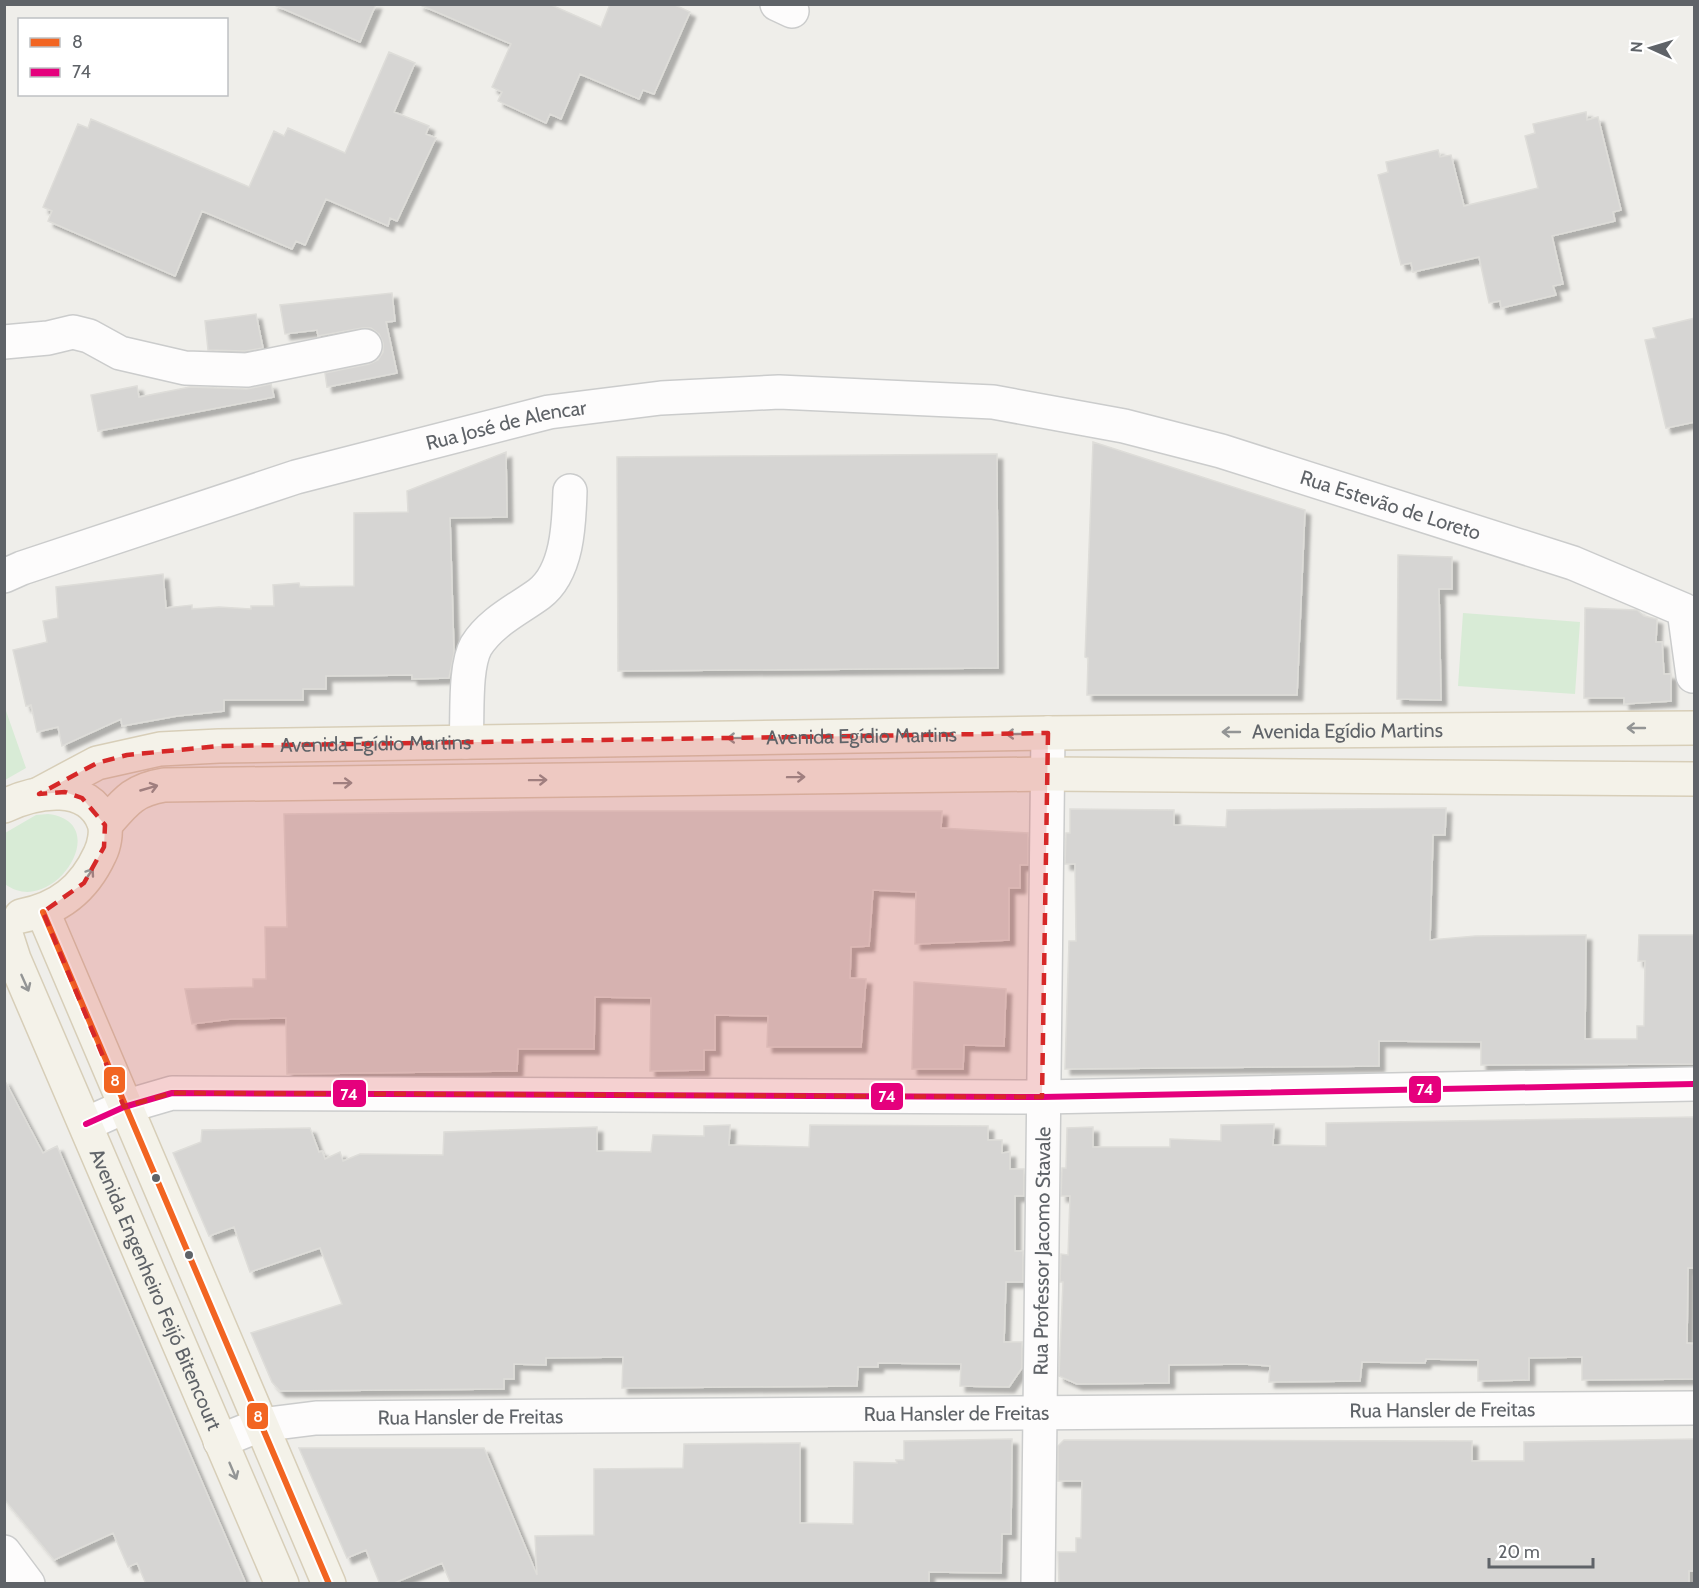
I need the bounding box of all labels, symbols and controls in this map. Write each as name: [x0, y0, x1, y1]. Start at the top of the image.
legend: [18, 18, 228, 96]
north arrow: [1621, 18, 1681, 78]
text: 8: [72, 31, 83, 53]
text: N: [1627, 41, 1646, 53]
text: 74: [72, 61, 91, 83]
street label: Rua José de Alencar: [423, 395, 588, 455]
street label: Rua Estevão de Loreto: [1297, 465, 1484, 545]
street label: Avenida Egídio Martins: [1252, 718, 1443, 743]
street label: Avenida Egídio Martins: [766, 722, 957, 749]
one-way arrow: [1627, 722, 1647, 734]
one-way arrow: [1222, 726, 1242, 738]
one-way arrow: [1006, 728, 1026, 740]
street label: Avenida Egídio Martins: [280, 730, 471, 757]
one-way arrow: [727, 732, 747, 744]
one-way arrow: [786, 771, 806, 783]
one-way arrow: [528, 774, 548, 786]
one-way arrow: [333, 777, 353, 788]
one-way arrow: [139, 782, 158, 794]
one-way arrow: [82, 869, 94, 885]
one-way arrow: [20, 974, 31, 992]
line badge: 8: [103, 1066, 126, 1094]
text: 8: [110, 1071, 120, 1090]
line badge: 74: [1408, 1075, 1442, 1104]
line badge: 74: [332, 1079, 367, 1108]
text: 74: [1416, 1080, 1434, 1099]
line badge: 74: [870, 1082, 904, 1111]
text: 74: [340, 1085, 358, 1104]
text: 74: [878, 1087, 896, 1106]
street label: Rua Professor Jacomo Stavale: [1028, 1126, 1055, 1376]
street label: Avenida Engenheiro Feijó Bitencourt: [85, 1145, 227, 1434]
unlabelled marker: [150, 1172, 162, 1184]
unlabelled marker: [183, 1249, 195, 1261]
street label: Rua Hansler de Freitas: [1349, 1397, 1535, 1422]
street label: Rua Hansler de Freitas: [864, 1401, 1049, 1426]
line badge: 8: [246, 1402, 269, 1430]
street label: Rua Hansler de Freitas: [378, 1404, 563, 1430]
text: 8: [253, 1407, 263, 1426]
one-way arrow: [228, 1462, 239, 1480]
scale bar: [1489, 1531, 1592, 1569]
text: 20 m: [1498, 1541, 1540, 1563]

